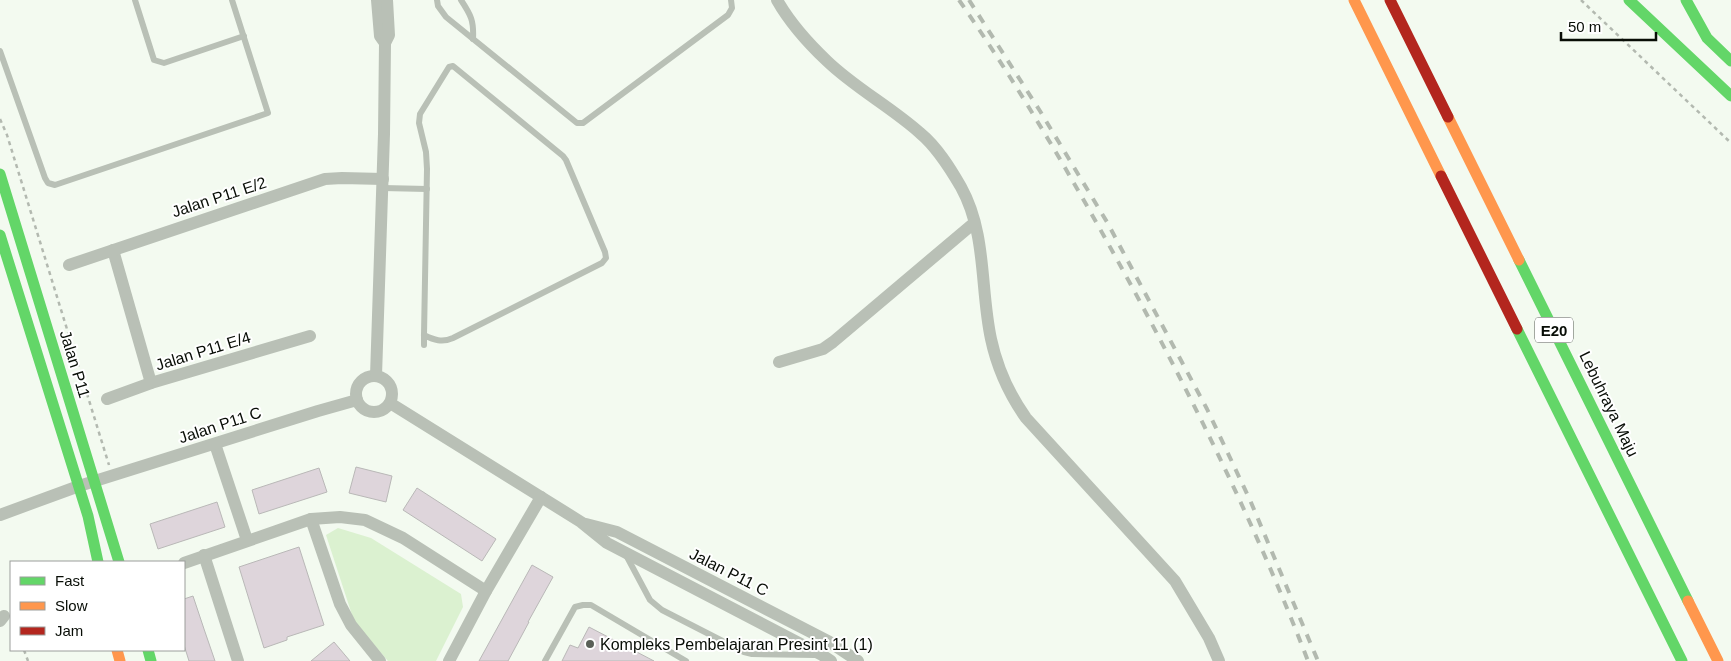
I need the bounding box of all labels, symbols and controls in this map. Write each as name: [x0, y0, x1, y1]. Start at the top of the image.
scale bar: [1561, 10, 1656, 42]
text: 50 m: [1568, 18, 1601, 35]
street label: Jalan P11 E/2: [170, 174, 269, 220]
road number: E20: [1535, 318, 1573, 342]
street label: Jalan P11: [57, 328, 93, 400]
street label: Jalan P11 E/4: [153, 328, 253, 374]
street label: Lebuhraya Maju: [1576, 349, 1642, 459]
street label: Jalan P11 C: [176, 404, 264, 446]
street label: Jalan P11 C: [687, 545, 771, 599]
legend: [10, 561, 185, 651]
text: Fast: [55, 572, 85, 589]
text: Slow: [55, 597, 88, 614]
text: Jam: [55, 622, 83, 639]
place label: Kompleks Pembelajaran Presint 11 (1): [600, 636, 873, 653]
marker: Kompleks Pembelajaran Presint 11 (1): [584, 638, 596, 650]

